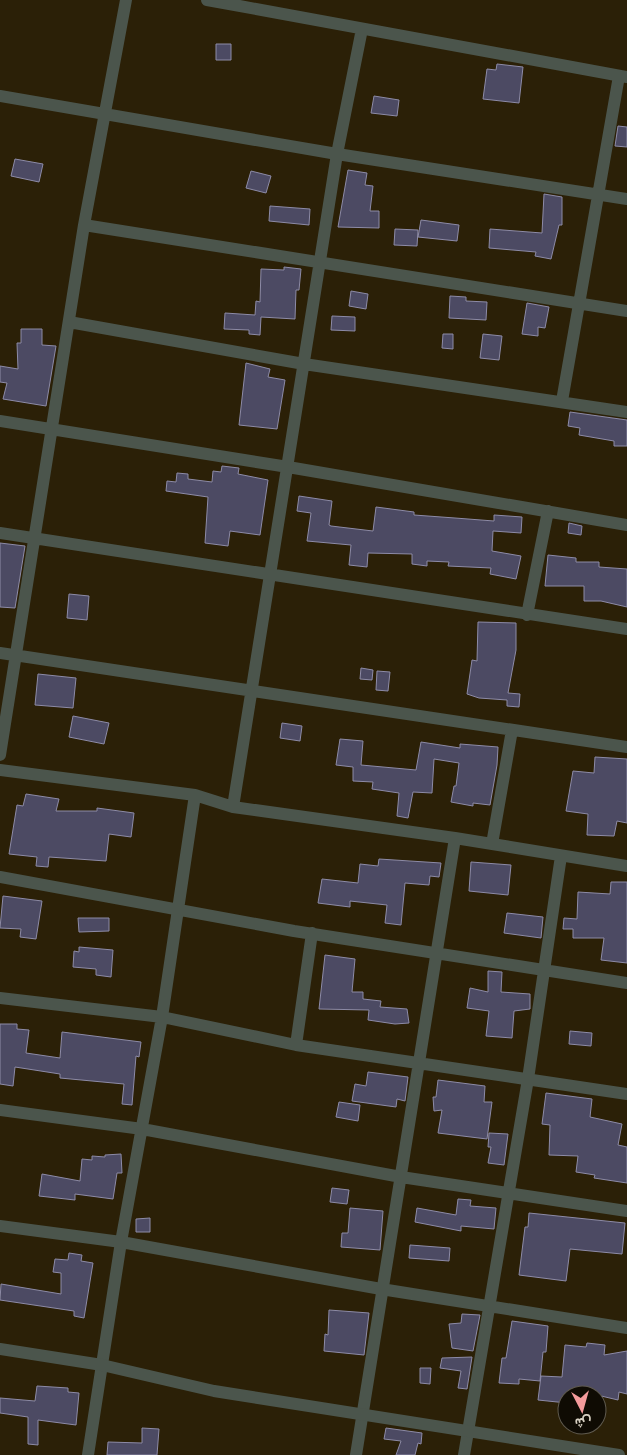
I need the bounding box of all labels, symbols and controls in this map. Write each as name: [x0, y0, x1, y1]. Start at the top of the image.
north arrow: [557, 1385, 607, 1435]
text: ش: [574, 1411, 593, 1433]

